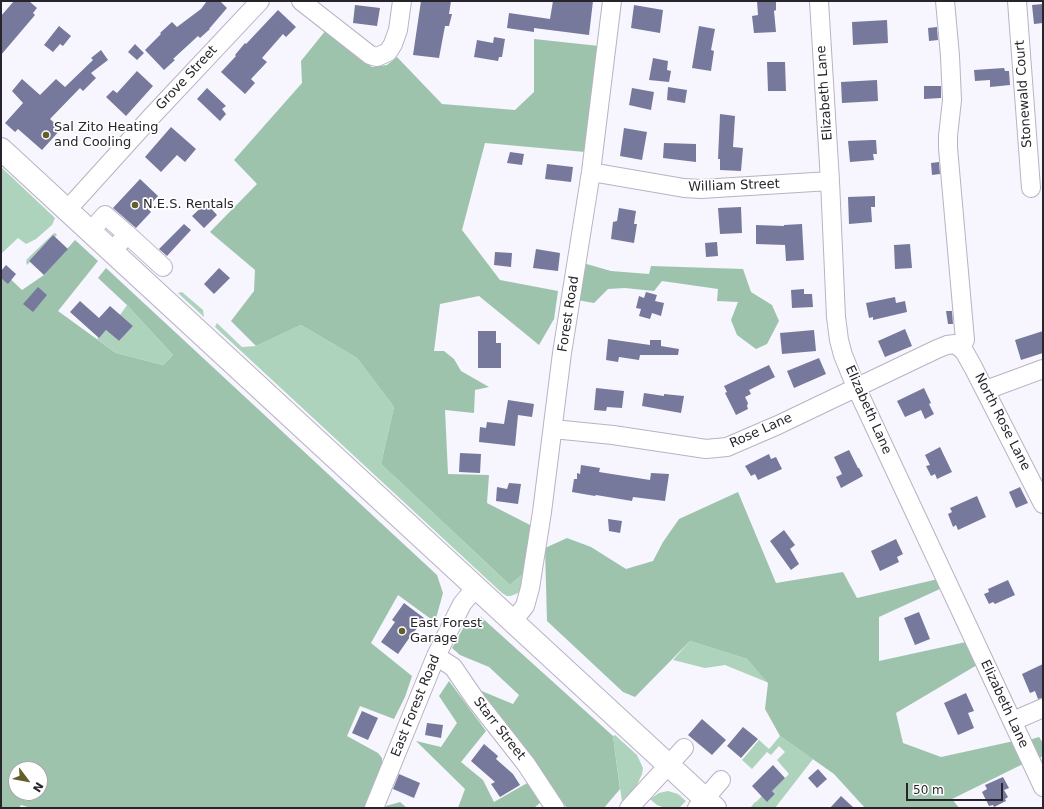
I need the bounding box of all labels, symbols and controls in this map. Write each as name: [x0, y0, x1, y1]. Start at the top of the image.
street label: Stonewald Court: [1012, 40, 1036, 148]
street label: Grove Street: [153, 43, 221, 113]
street label: Elizabeth Lane: [814, 45, 836, 141]
place label: Sal Zito Heating and Cooling: [54, 120, 159, 151]
marker: Sal Zito Heating and Cooling: [41, 130, 51, 140]
street label: William Street: [688, 177, 780, 195]
place label: N.E.S. Rentals: [143, 197, 234, 213]
marker: N.E.S. Rentals: [130, 200, 140, 210]
street label: Forest Road: [555, 275, 583, 353]
street label: Elizabeth Lane: [841, 363, 895, 457]
street label: North Rose Lane: [971, 371, 1033, 473]
street label: Rose Lane: [727, 410, 795, 452]
place label: East Forest Garage: [410, 616, 482, 647]
marker: East Forest Garage: [397, 626, 407, 636]
street label: East Forest Road: [388, 653, 444, 759]
street label: Elizabeth Lane: [977, 657, 1031, 751]
street label: Starr Street: [470, 694, 528, 764]
north arrow: [8, 761, 48, 801]
scale bar: [908, 775, 1005, 801]
text: N: [30, 780, 46, 794]
text: 50 m: [913, 783, 944, 797]

